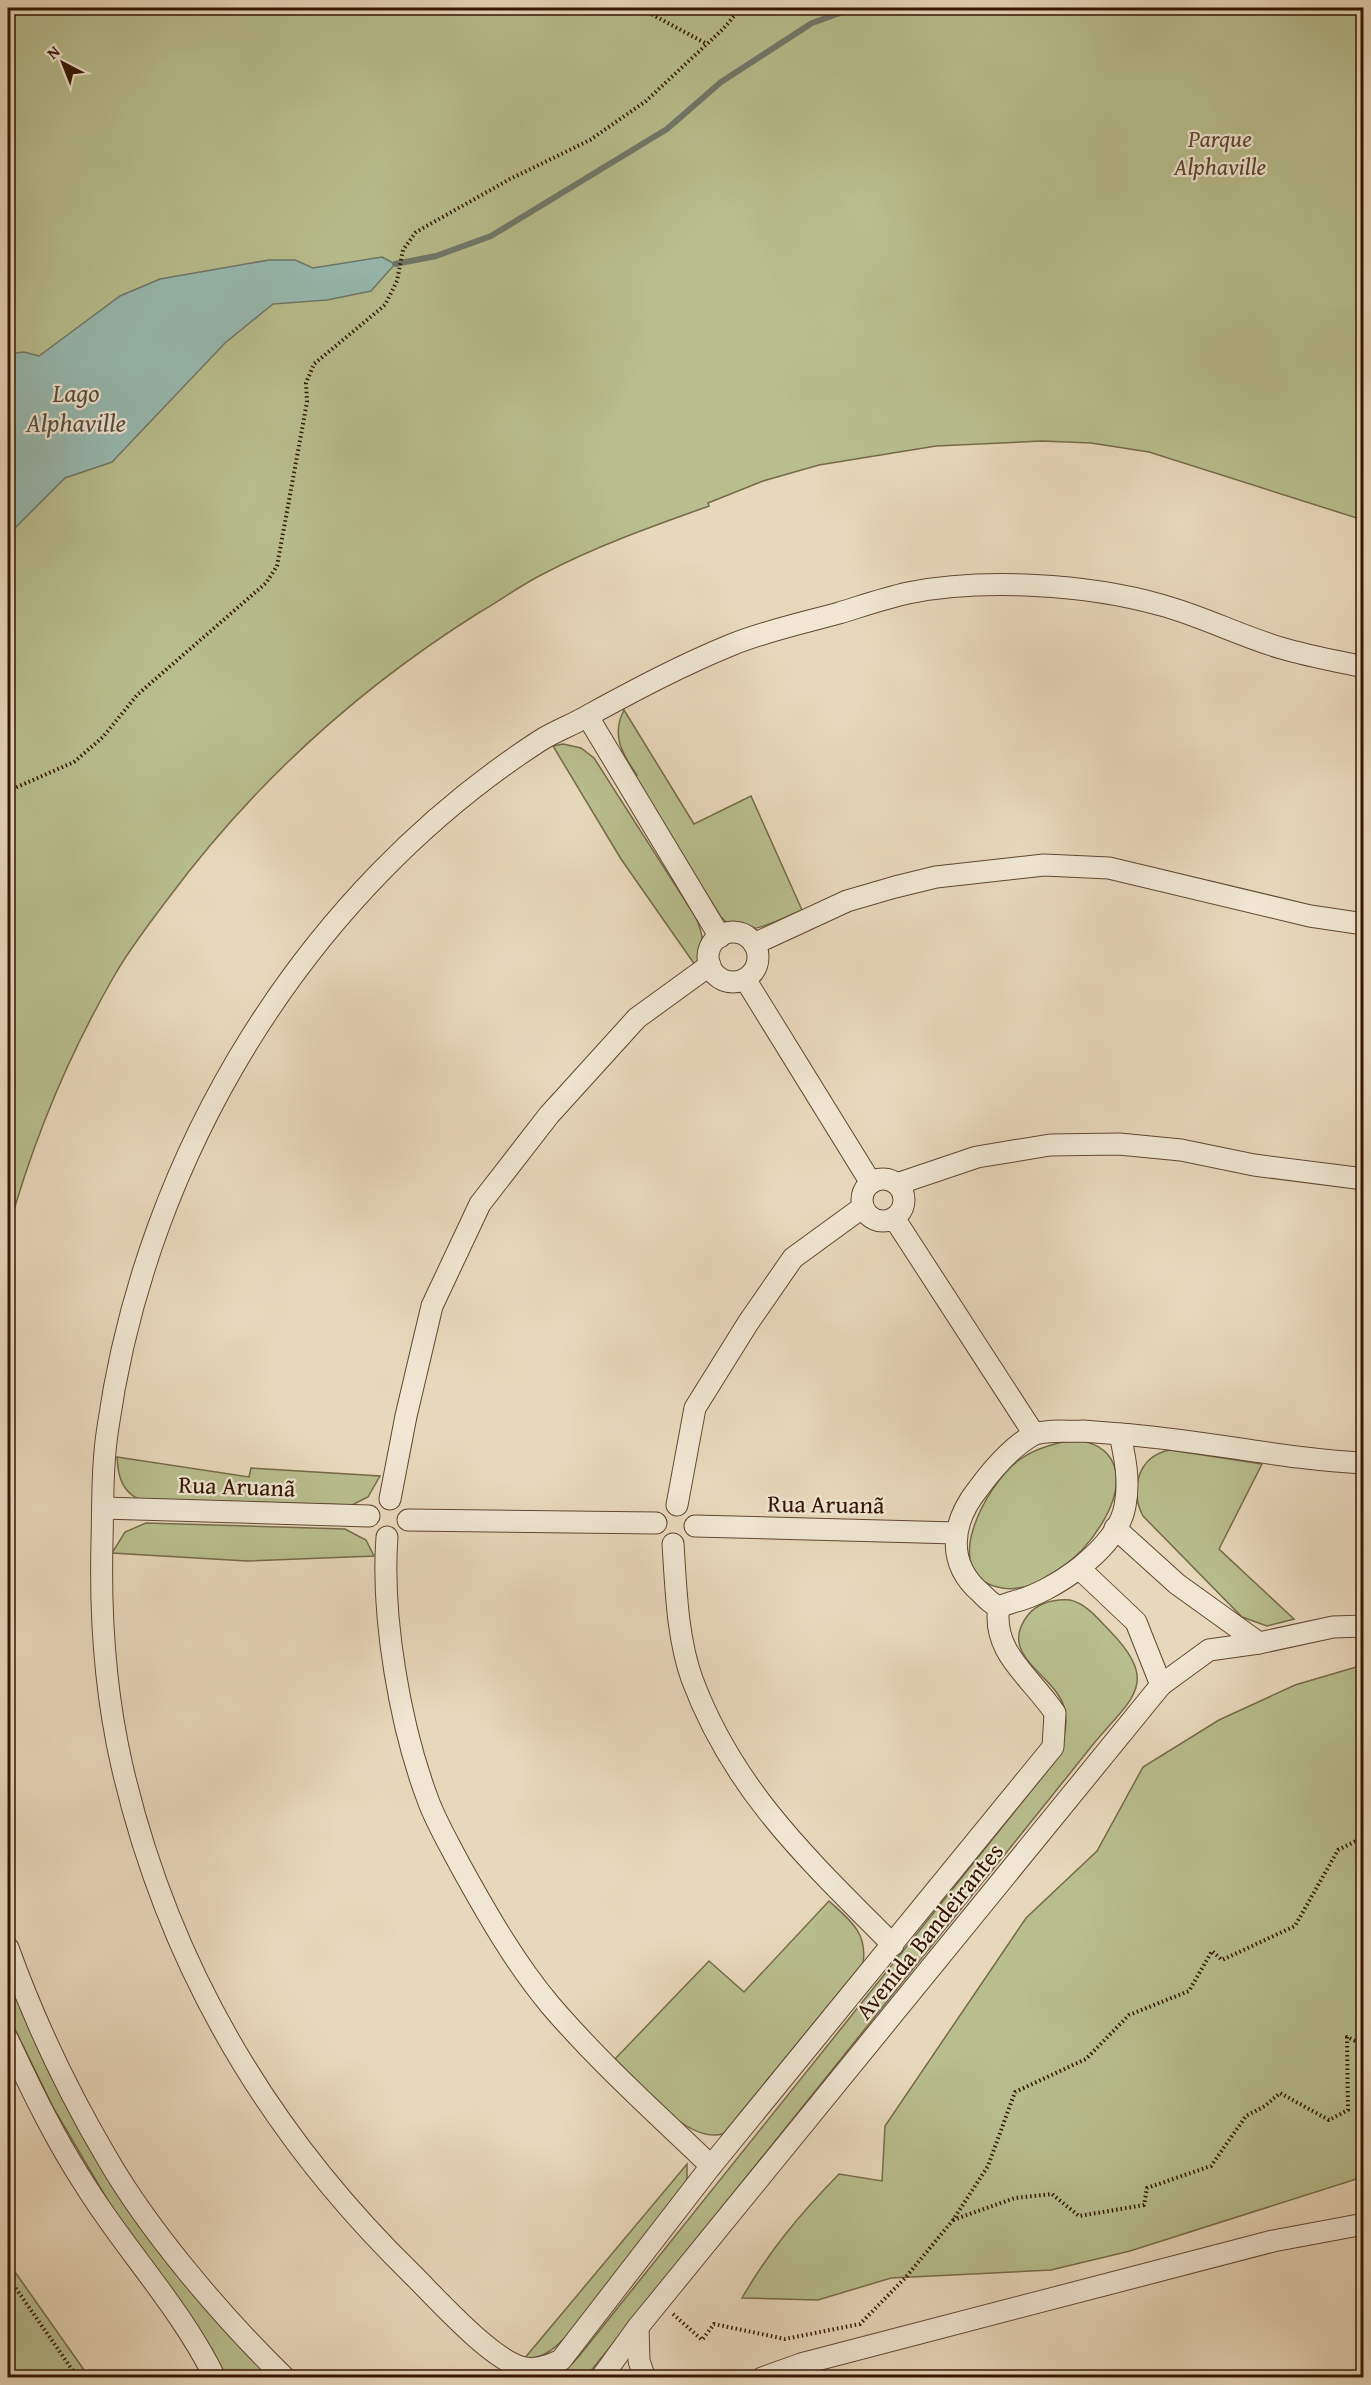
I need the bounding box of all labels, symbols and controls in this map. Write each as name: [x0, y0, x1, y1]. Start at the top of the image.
north arrow: [33, 33, 93, 93]
text: N: [41, 39, 65, 64]
park label: Parque Alphaville: [1173, 121, 1267, 184]
water label: Lago Alphaville: [25, 373, 126, 442]
street label: Rua Aruanã: [178, 1466, 297, 1506]
street label: Rua Aruanã: [767, 1485, 885, 1523]
street label: Avenida Bandeirantes: [847, 1835, 1011, 2027]

